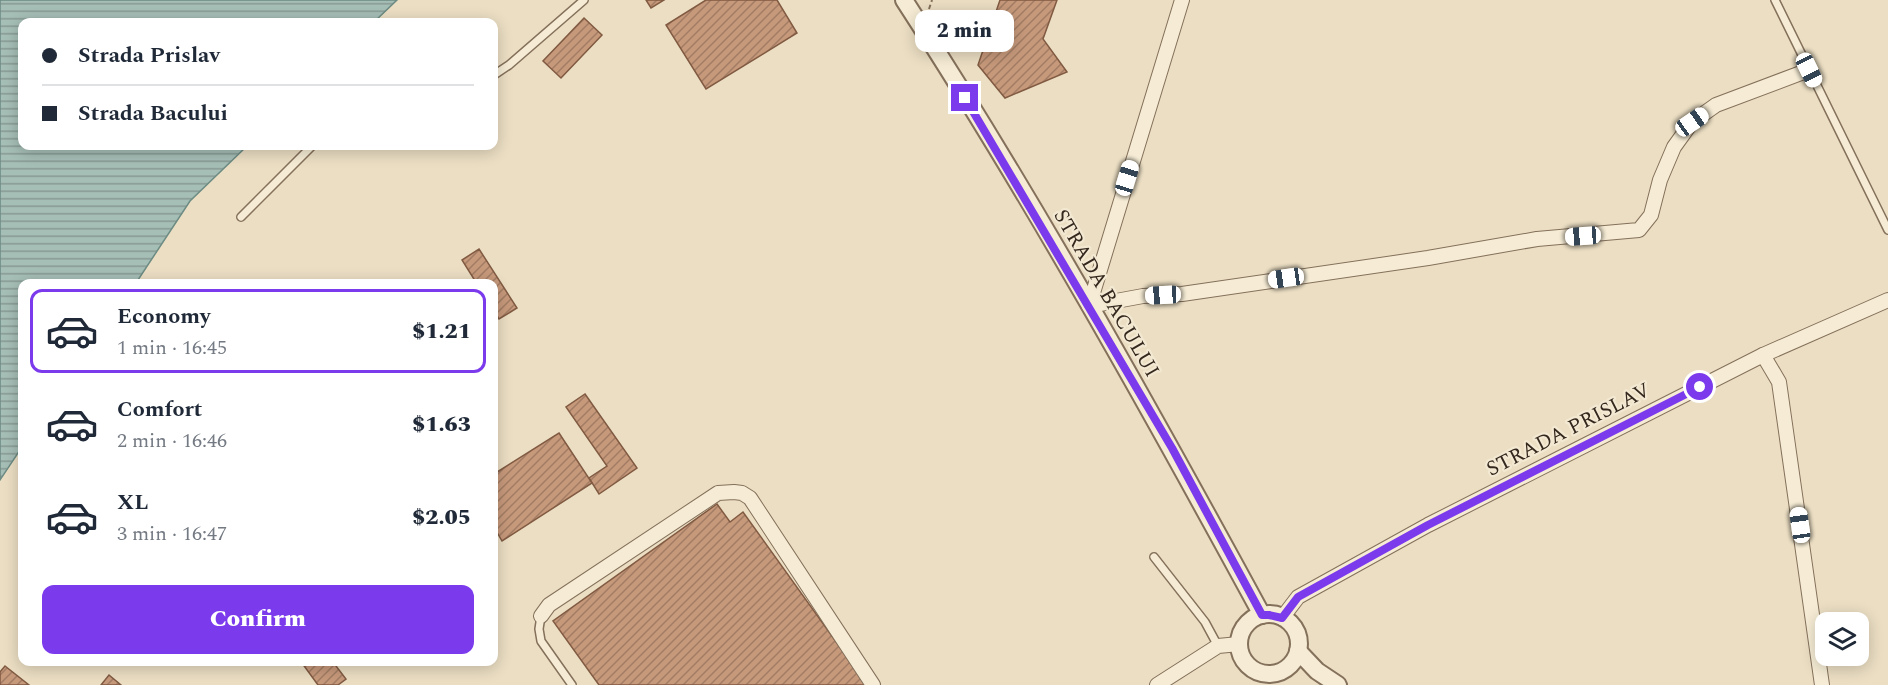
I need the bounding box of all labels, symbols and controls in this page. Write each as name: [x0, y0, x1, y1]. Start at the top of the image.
callout: 2 min: [916, 11, 1014, 53]
text: 2 min: [937, 16, 992, 46]
text: Strada Prislav: [78, 39, 220, 72]
car: [1793, 50, 1825, 90]
route end: [951, 84, 978, 111]
text: Strada Bacului: [78, 97, 228, 130]
car: [1672, 104, 1712, 140]
car: [1113, 158, 1141, 198]
street label: STRADA BACULUI: [1045, 203, 1167, 384]
car: [1564, 226, 1602, 246]
car: [1267, 267, 1305, 289]
car: [1145, 285, 1181, 305]
text: Economy: [117, 300, 210, 333]
icon: car: [45, 304, 99, 358]
text: $1.21: [412, 315, 471, 348]
text: 1 min · 16:45: [117, 333, 227, 363]
route start: [1686, 373, 1713, 400]
street label: STRADA PRISLAV: [1481, 375, 1656, 485]
text: Comfort: [117, 393, 202, 426]
icon: car: [45, 397, 99, 451]
text: $1.63: [412, 408, 471, 441]
text: 2 min · 16:46: [117, 426, 227, 456]
text: XL: [117, 486, 148, 519]
icon: car: [45, 490, 99, 544]
text: $2.05: [412, 501, 471, 534]
car: [1789, 506, 1811, 544]
text: 3 min · 16:47: [117, 519, 227, 549]
button: Confirm: [42, 585, 474, 654]
map controls: [1815, 612, 1869, 666]
button: layers: [1815, 612, 1869, 666]

